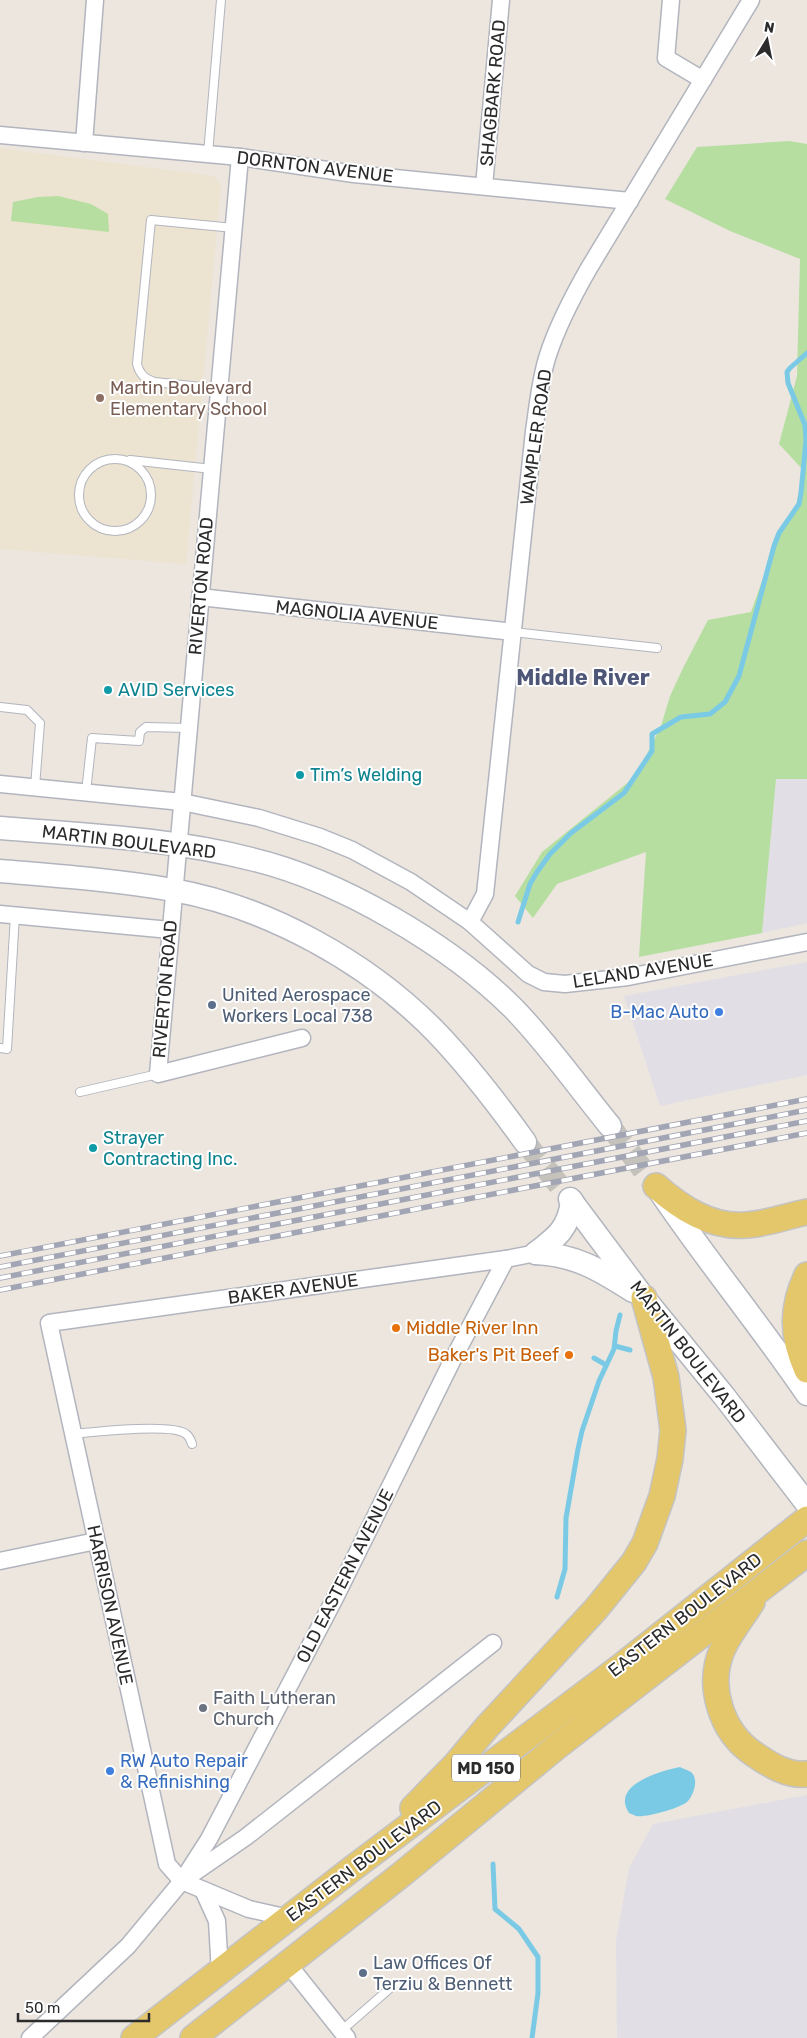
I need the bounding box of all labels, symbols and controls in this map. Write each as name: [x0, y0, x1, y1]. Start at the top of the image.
north arrow: [742, 15, 792, 65]
text: N: [763, 18, 776, 37]
street label: SHAGBARK ROAD: [476, 19, 510, 167]
street label: DORNTON AVENUE: [235, 146, 395, 188]
street label: WAMPLER ROAD: [516, 367, 556, 507]
place label: Martin Boulevard Elementary School: [110, 377, 267, 420]
marker: Martin Boulevard Elementary School: [94, 392, 106, 404]
street label: RIVERTON ROAD: [184, 516, 218, 656]
street label: MAGNOLIA AVENUE: [275, 596, 439, 634]
district label: Middle River: [516, 664, 650, 691]
place label: AVID Services: [118, 679, 234, 701]
marker: AVID Services: [102, 684, 114, 696]
place label: Tim’s Welding: [310, 764, 422, 786]
marker: Tim’s Welding: [294, 769, 306, 781]
street label: MARTIN BOULEVARD: [41, 820, 217, 864]
street label: RIVERTON ROAD: [148, 919, 182, 1059]
street label: LELAND AVENUE: [571, 949, 715, 993]
place label: United Aerospace Workers Local 738: [222, 984, 373, 1027]
marker: United Aerospace Workers Local 738: [206, 999, 218, 1011]
place label: B-Mac Auto: [610, 1001, 709, 1023]
marker: B-Mac Auto: [713, 1006, 725, 1018]
place label: Strayer Contracting Inc.: [103, 1127, 237, 1170]
marker: Strayer Contracting Inc.: [87, 1142, 99, 1154]
street label: BAKER AVENUE: [226, 1269, 360, 1309]
street label: MARTIN BOULEVARD: [625, 1276, 751, 1428]
place label: Middle River Inn: [406, 1317, 538, 1339]
marker: Middle River Inn: [390, 1322, 402, 1334]
place label: Baker's Pit Beef: [428, 1344, 559, 1366]
marker: Baker's Pit Beef: [563, 1349, 575, 1361]
street label: OLD EASTERN AVENUE: [292, 1485, 398, 1667]
street label: HARRISON AVENUE: [82, 1523, 138, 1687]
street label: EASTERN BOULEVARD: [604, 1548, 766, 1682]
place label: Faith Lutheran Church: [213, 1687, 336, 1730]
marker: Faith Lutheran Church: [197, 1702, 209, 1714]
place label: RW Auto Repair & Refinishing: [120, 1750, 248, 1793]
road number: MD 150: [452, 1755, 520, 1782]
marker: RW Auto Repair & Refinishing: [104, 1765, 116, 1777]
street label: EASTERN BOULEVARD: [282, 1795, 446, 1927]
place label: Law Offices Of Terziu & Bennett: [373, 1952, 512, 1995]
marker: Law Offices Of Terziu & Bennett: [357, 1967, 369, 1979]
scale bar: [18, 1990, 149, 2022]
text: 50 m: [25, 1999, 60, 2017]

